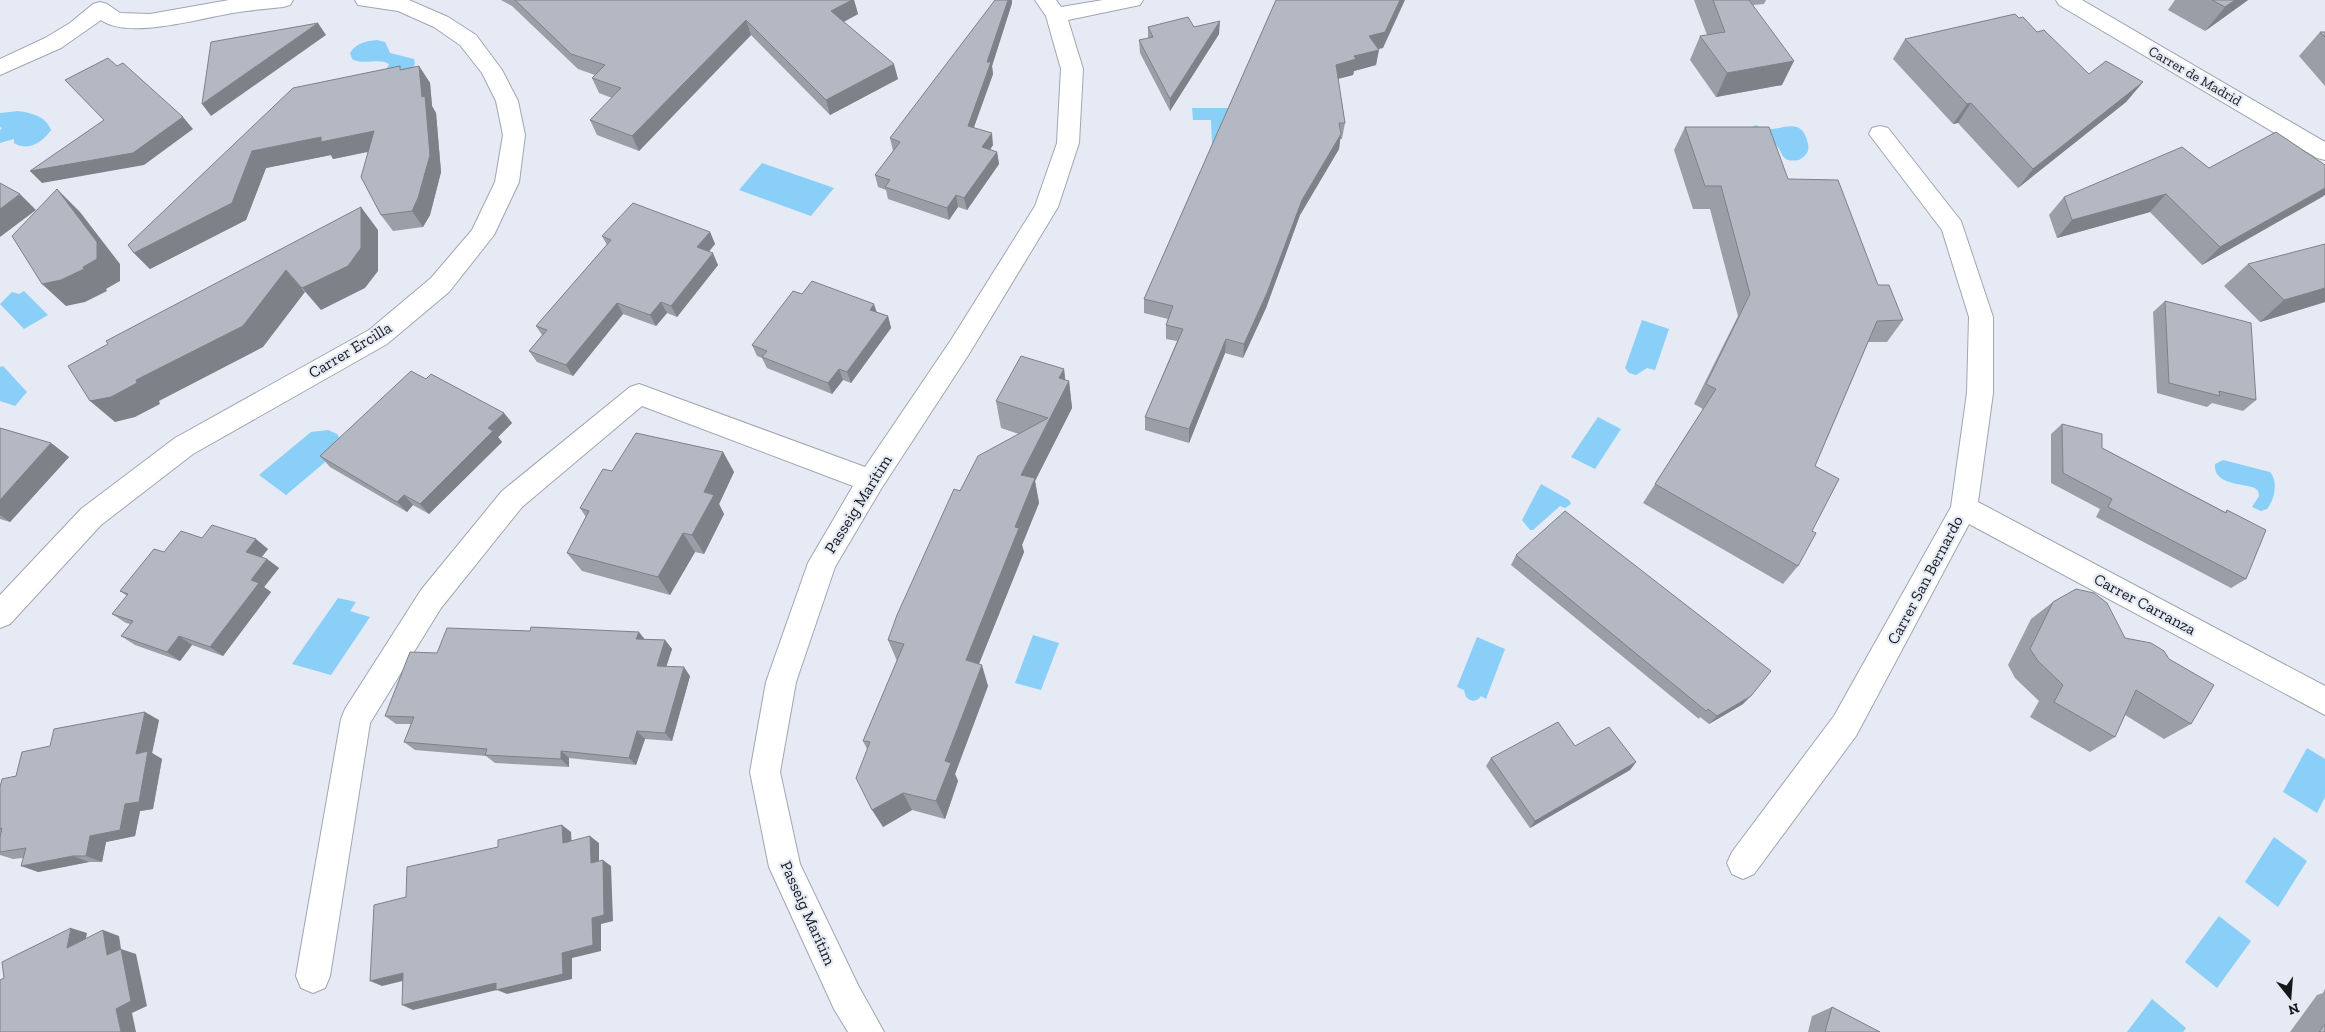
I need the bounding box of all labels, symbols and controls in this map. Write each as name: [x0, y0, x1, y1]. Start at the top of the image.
street label: Carrer de Madrid: [2145, 42, 2245, 110]
street label: Carrer Ercilla: [305, 318, 395, 382]
street label: Passeig Marítim: [820, 451, 896, 557]
street label: Carrer San Bernardo: [1883, 513, 1967, 647]
street label: Carrer Carranza: [2091, 569, 2199, 639]
street label: Passeig Marítim: [776, 858, 840, 968]
north arrow: [2265, 972, 2315, 1022]
text: N: [2286, 999, 2301, 1019]

